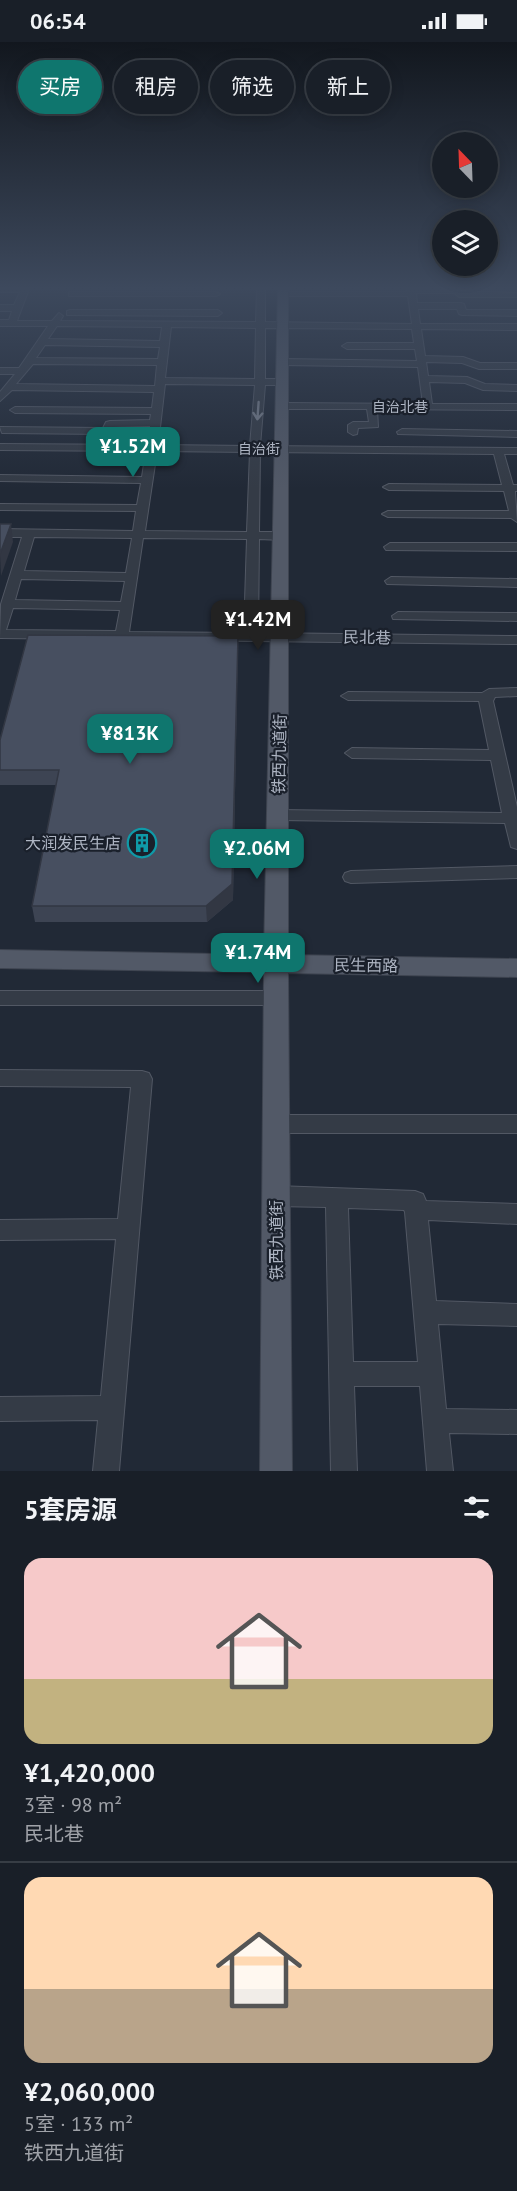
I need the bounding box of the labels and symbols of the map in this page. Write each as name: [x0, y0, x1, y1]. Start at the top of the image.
north arrow: [432, 132, 498, 198]
street label: 自治北巷: [372, 398, 428, 416]
one-way arrow: [252, 400, 263, 420]
pin: ¥1.52M: [84, 427, 182, 478]
street label: 自治街: [238, 440, 280, 458]
pin: ¥1.42M: [209, 600, 307, 651]
street label: 民北巷: [343, 627, 391, 647]
pin: ¥813K: [88, 714, 172, 765]
street label: 铁西九道街: [268, 714, 290, 794]
building icon: 大润发民生店: [126, 827, 158, 859]
pin: ¥2.06M: [208, 829, 306, 880]
place label: 大润发民生店: [25, 833, 121, 853]
pin: ¥1.74M: [209, 933, 307, 984]
street label: 民生西路: [334, 954, 398, 976]
street label: 铁西九道街: [266, 1200, 286, 1280]

